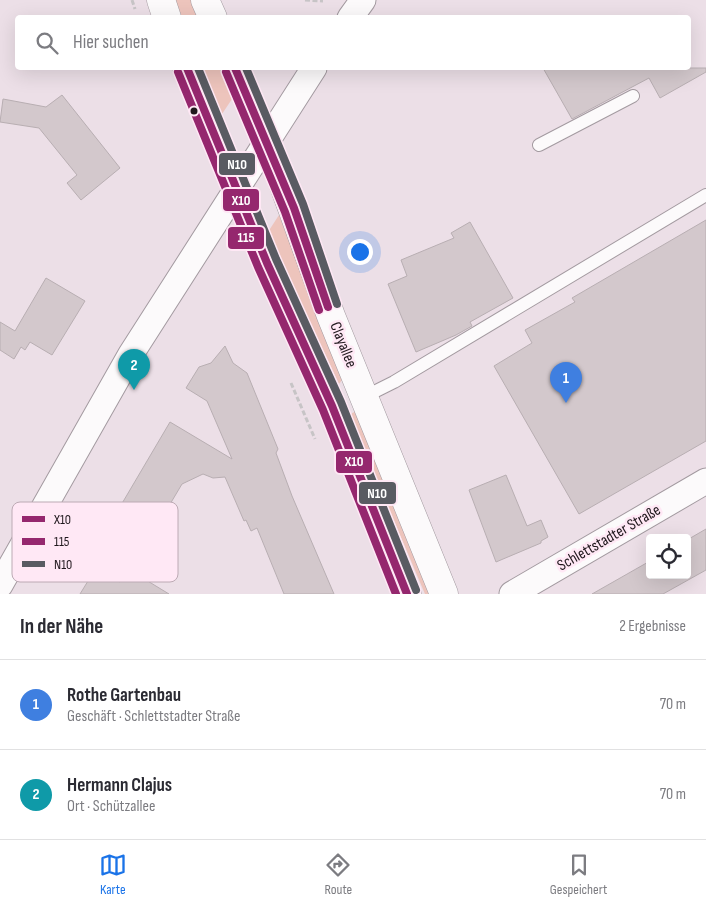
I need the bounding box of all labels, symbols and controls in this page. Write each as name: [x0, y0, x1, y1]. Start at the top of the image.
search box: [15, 15, 691, 70]
icon: search: [33, 29, 61, 57]
text: Hier suchen: [73, 31, 149, 54]
unlabelled marker: [189, 106, 199, 116]
line badge: N10: [218, 152, 256, 176]
text: N10: [227, 156, 247, 173]
line badge: X10: [222, 188, 260, 212]
text: X10: [231, 192, 251, 209]
line badge: 115: [227, 226, 265, 250]
text: 115: [237, 229, 255, 246]
your location: [347, 239, 373, 265]
street label: Clayallee: [325, 319, 361, 371]
pin: 2: [118, 349, 150, 390]
pin: 1: [550, 362, 582, 403]
line badge: X10: [335, 450, 373, 474]
text: X10: [344, 453, 364, 470]
line badge: N10: [358, 481, 397, 505]
text: N10: [367, 485, 387, 502]
street label: Schlettstadter Straße: [554, 501, 664, 575]
legend: [12, 502, 178, 582]
text: X10: [53, 511, 71, 528]
text: 115: [54, 533, 70, 550]
map controls: [646, 534, 691, 579]
button: locate: [646, 534, 691, 579]
text: N10: [54, 556, 72, 573]
text: In der Nähe: [20, 614, 103, 639]
text: 2 Ergebnisse: [619, 617, 686, 636]
text: Rothe Gartenbau: [67, 684, 181, 707]
text: 1: [33, 695, 39, 714]
text: 70 m: [660, 695, 686, 714]
text: Geschäft · Schlettstadter Straße: [67, 707, 241, 726]
text: Hermann Clajus: [67, 774, 172, 797]
text: 2: [32, 785, 40, 804]
text: 70 m: [660, 785, 686, 804]
text: Ort · Schützallee: [67, 797, 155, 816]
tab: Karte: [99, 851, 127, 898]
tab: Route: [324, 851, 352, 898]
tab: Gespeichert: [550, 851, 607, 898]

